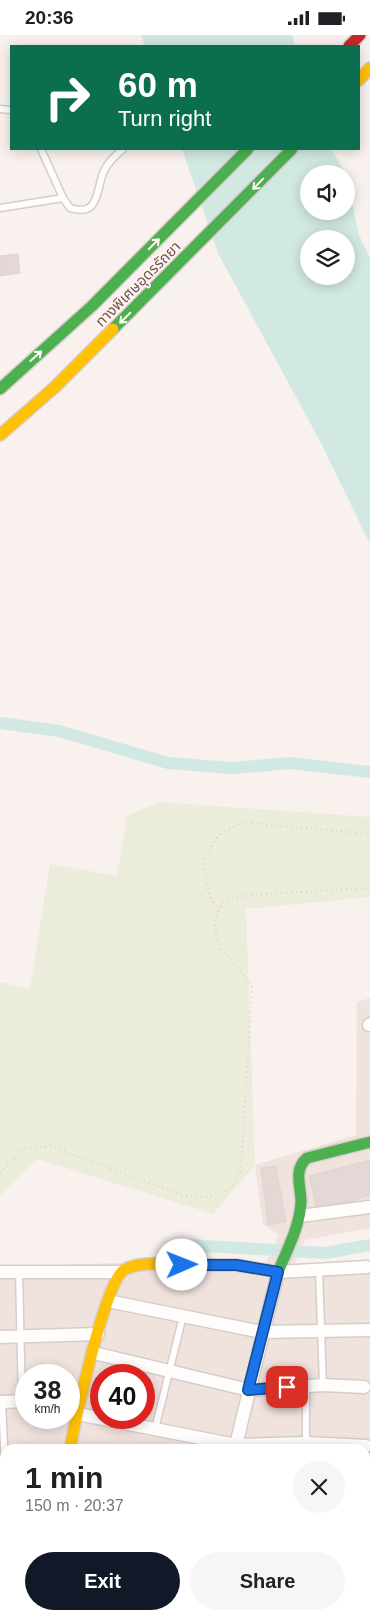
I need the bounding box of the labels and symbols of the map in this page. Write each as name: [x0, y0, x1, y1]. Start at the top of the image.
one-way arrow: [252, 177, 264, 190]
street label: ทางพิเศษอุดรรัถยา: [91, 237, 185, 331]
one-way arrow: [147, 238, 160, 250]
one-way arrow: [118, 312, 131, 324]
one-way arrow: [30, 350, 43, 362]
position arrow: [155, 1238, 207, 1290]
speed limit sign: 40: [90, 1364, 155, 1429]
pin: [266, 1366, 308, 1408]

